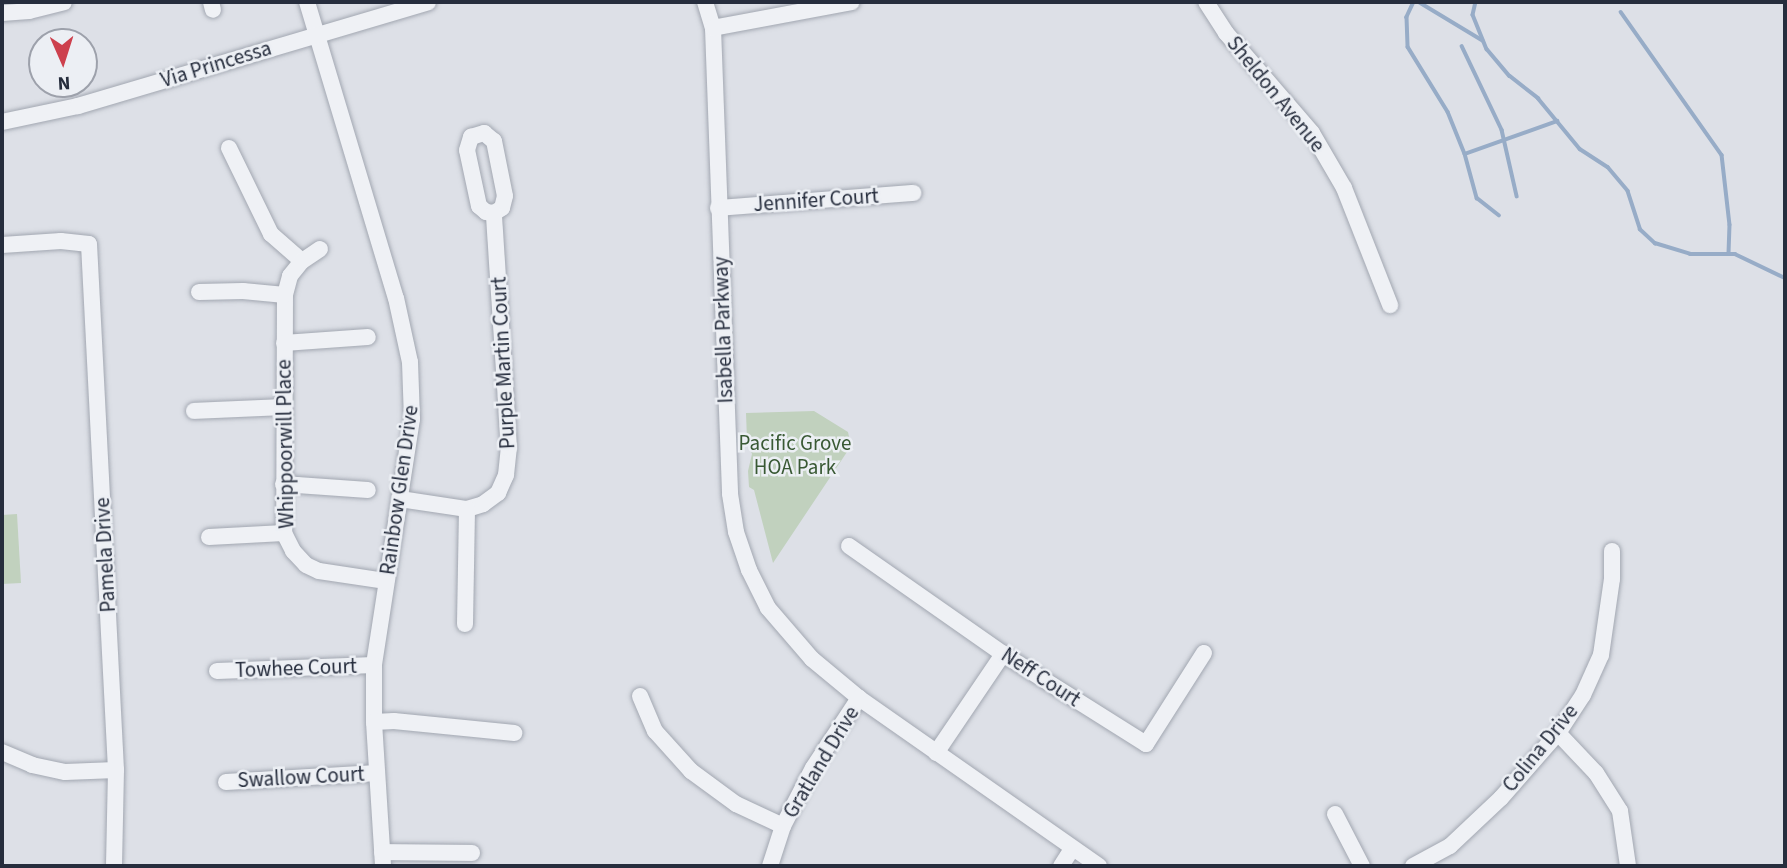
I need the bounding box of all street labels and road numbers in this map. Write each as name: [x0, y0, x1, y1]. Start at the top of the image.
street label: Sheldon Avenue: [1222, 31, 1330, 157]
street label: Via Princessa: [158, 35, 274, 93]
street label: Jennifer Court: [752, 183, 880, 217]
street label: Isabella Parkway: [708, 256, 738, 404]
street label: Purple Martin Court: [486, 276, 520, 450]
street label: Whippoorwill Place: [271, 359, 299, 529]
street label: Rainbow Glen Drive: [375, 403, 423, 577]
street label: Pamela Drive: [89, 497, 121, 613]
street label: Neff Court: [997, 642, 1085, 712]
street label: Towhee Court: [235, 653, 357, 683]
street label: Colina Drive: [1497, 699, 1583, 797]
street label: Gratland Drive: [778, 702, 864, 822]
street label: Swallow Court: [237, 761, 365, 793]

